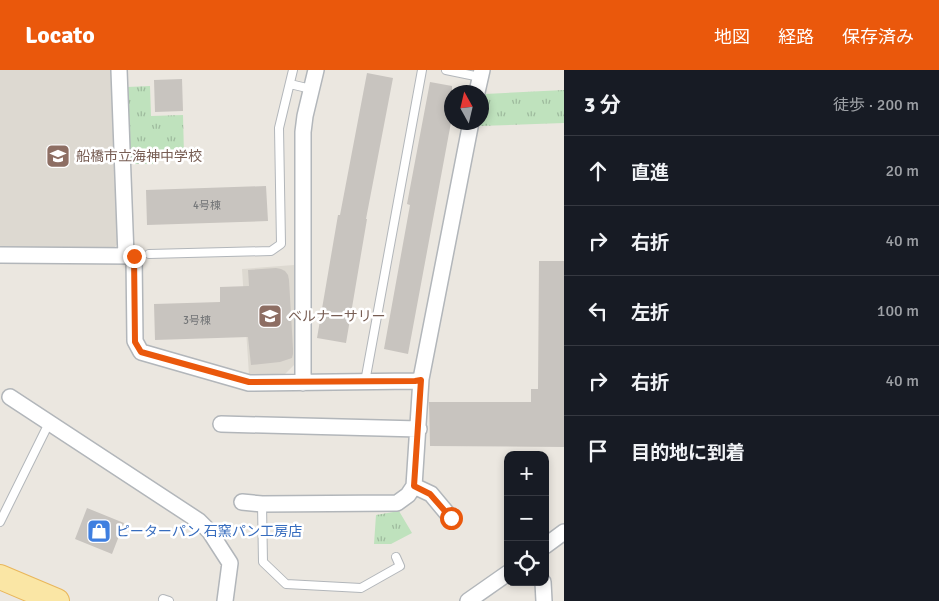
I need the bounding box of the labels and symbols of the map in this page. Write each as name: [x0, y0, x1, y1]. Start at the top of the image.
north arrow: [444, 85, 489, 130]
school or university icon: 船橋市立海神中学校: [45, 143, 71, 169]
place label: 船橋市立海神中学校: [76, 148, 202, 165]
house number: 4号棟: [193, 199, 221, 212]
route end: [123, 245, 146, 268]
school or university icon: ベルナーサリー: [257, 303, 283, 329]
place label: ベルナーサリー: [288, 308, 386, 325]
house number: 3号棟: [183, 314, 211, 327]
route start: [440, 507, 463, 530]
shop icon: ピーターパン 石窯パン工房店: [86, 518, 112, 544]
place label: ピーターパン 石窯パン工房店: [116, 523, 302, 540]

